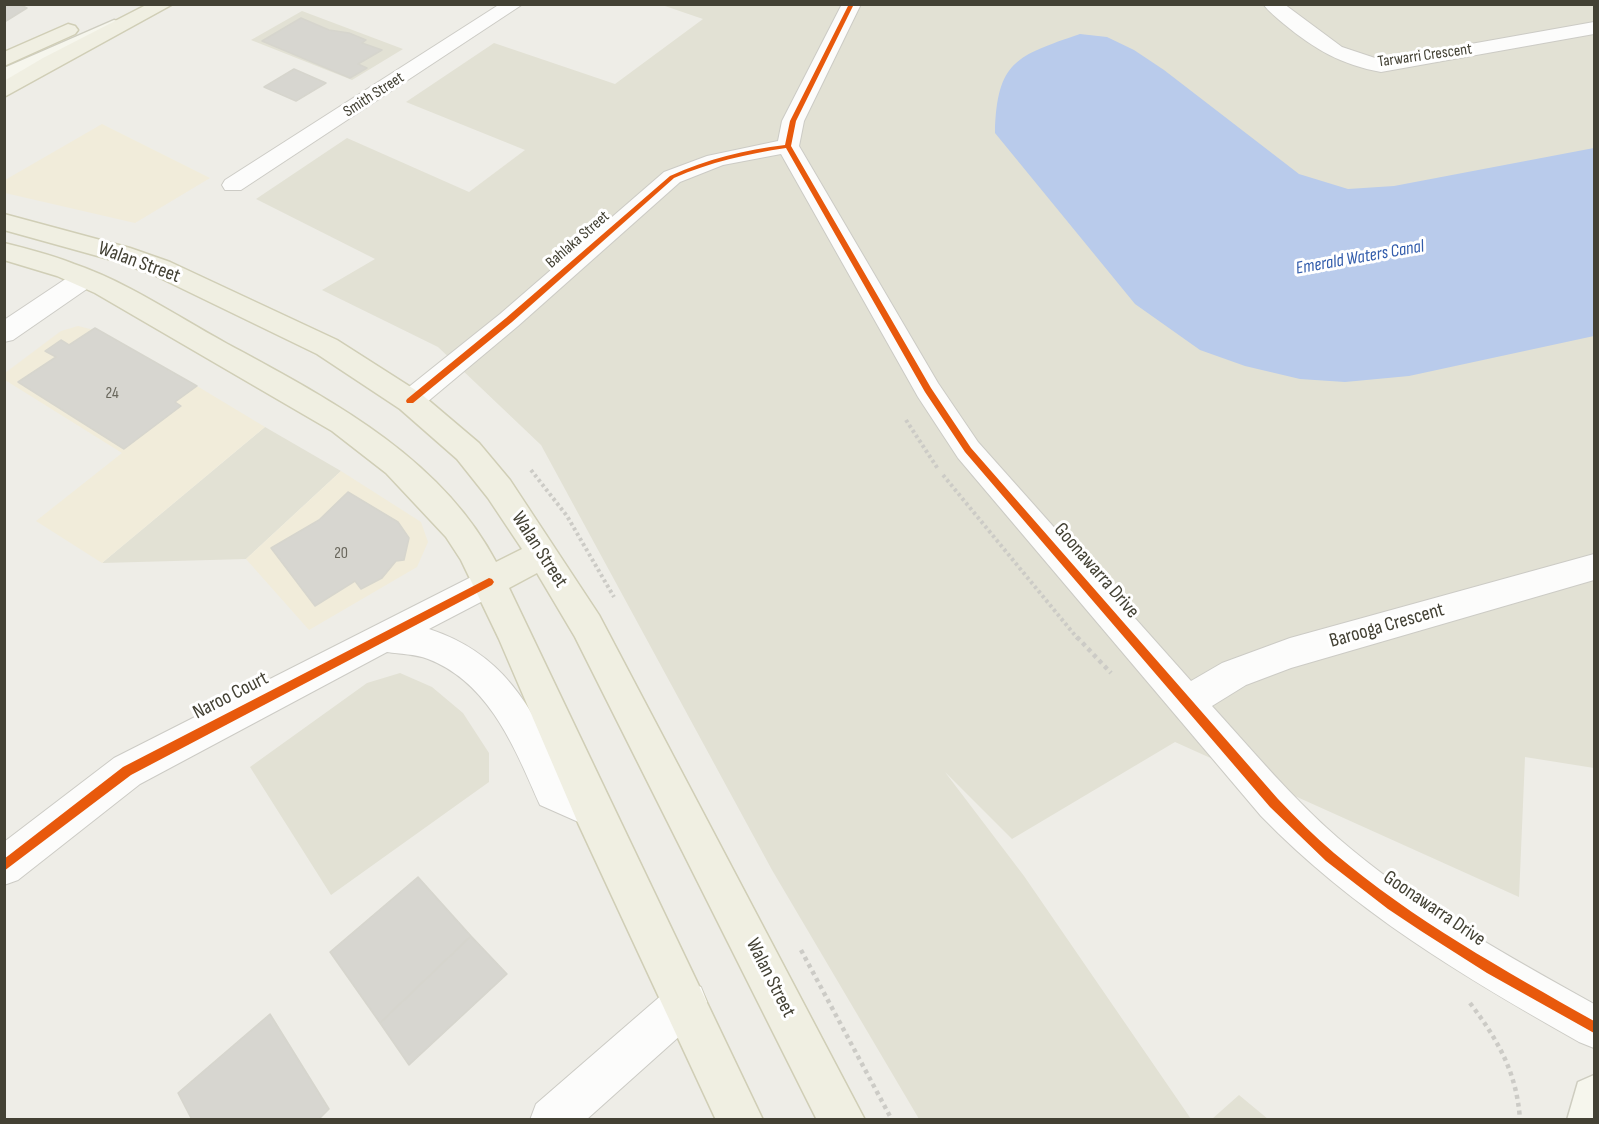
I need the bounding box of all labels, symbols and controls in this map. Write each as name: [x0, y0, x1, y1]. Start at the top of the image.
street label: Tarwarri Crescent: [1377, 40, 1473, 72]
street label: Smith Street: [340, 68, 408, 122]
street label: Bahlaka Street: [542, 207, 614, 273]
water label: Emerald Waters Canal: [1294, 236, 1426, 280]
street label: Walan Street: [95, 237, 183, 289]
house number: 24: [105, 384, 119, 404]
street label: Walan Street: [506, 508, 572, 592]
street label: Goonawarra Drive: [1048, 518, 1144, 624]
house number: 20: [334, 544, 348, 564]
street label: Barooga Crescent: [1327, 598, 1447, 654]
street label: Naroo Court: [189, 667, 273, 725]
street label: Goonawarra Drive: [1378, 866, 1490, 952]
street label: Walan Street: [740, 934, 800, 1022]

